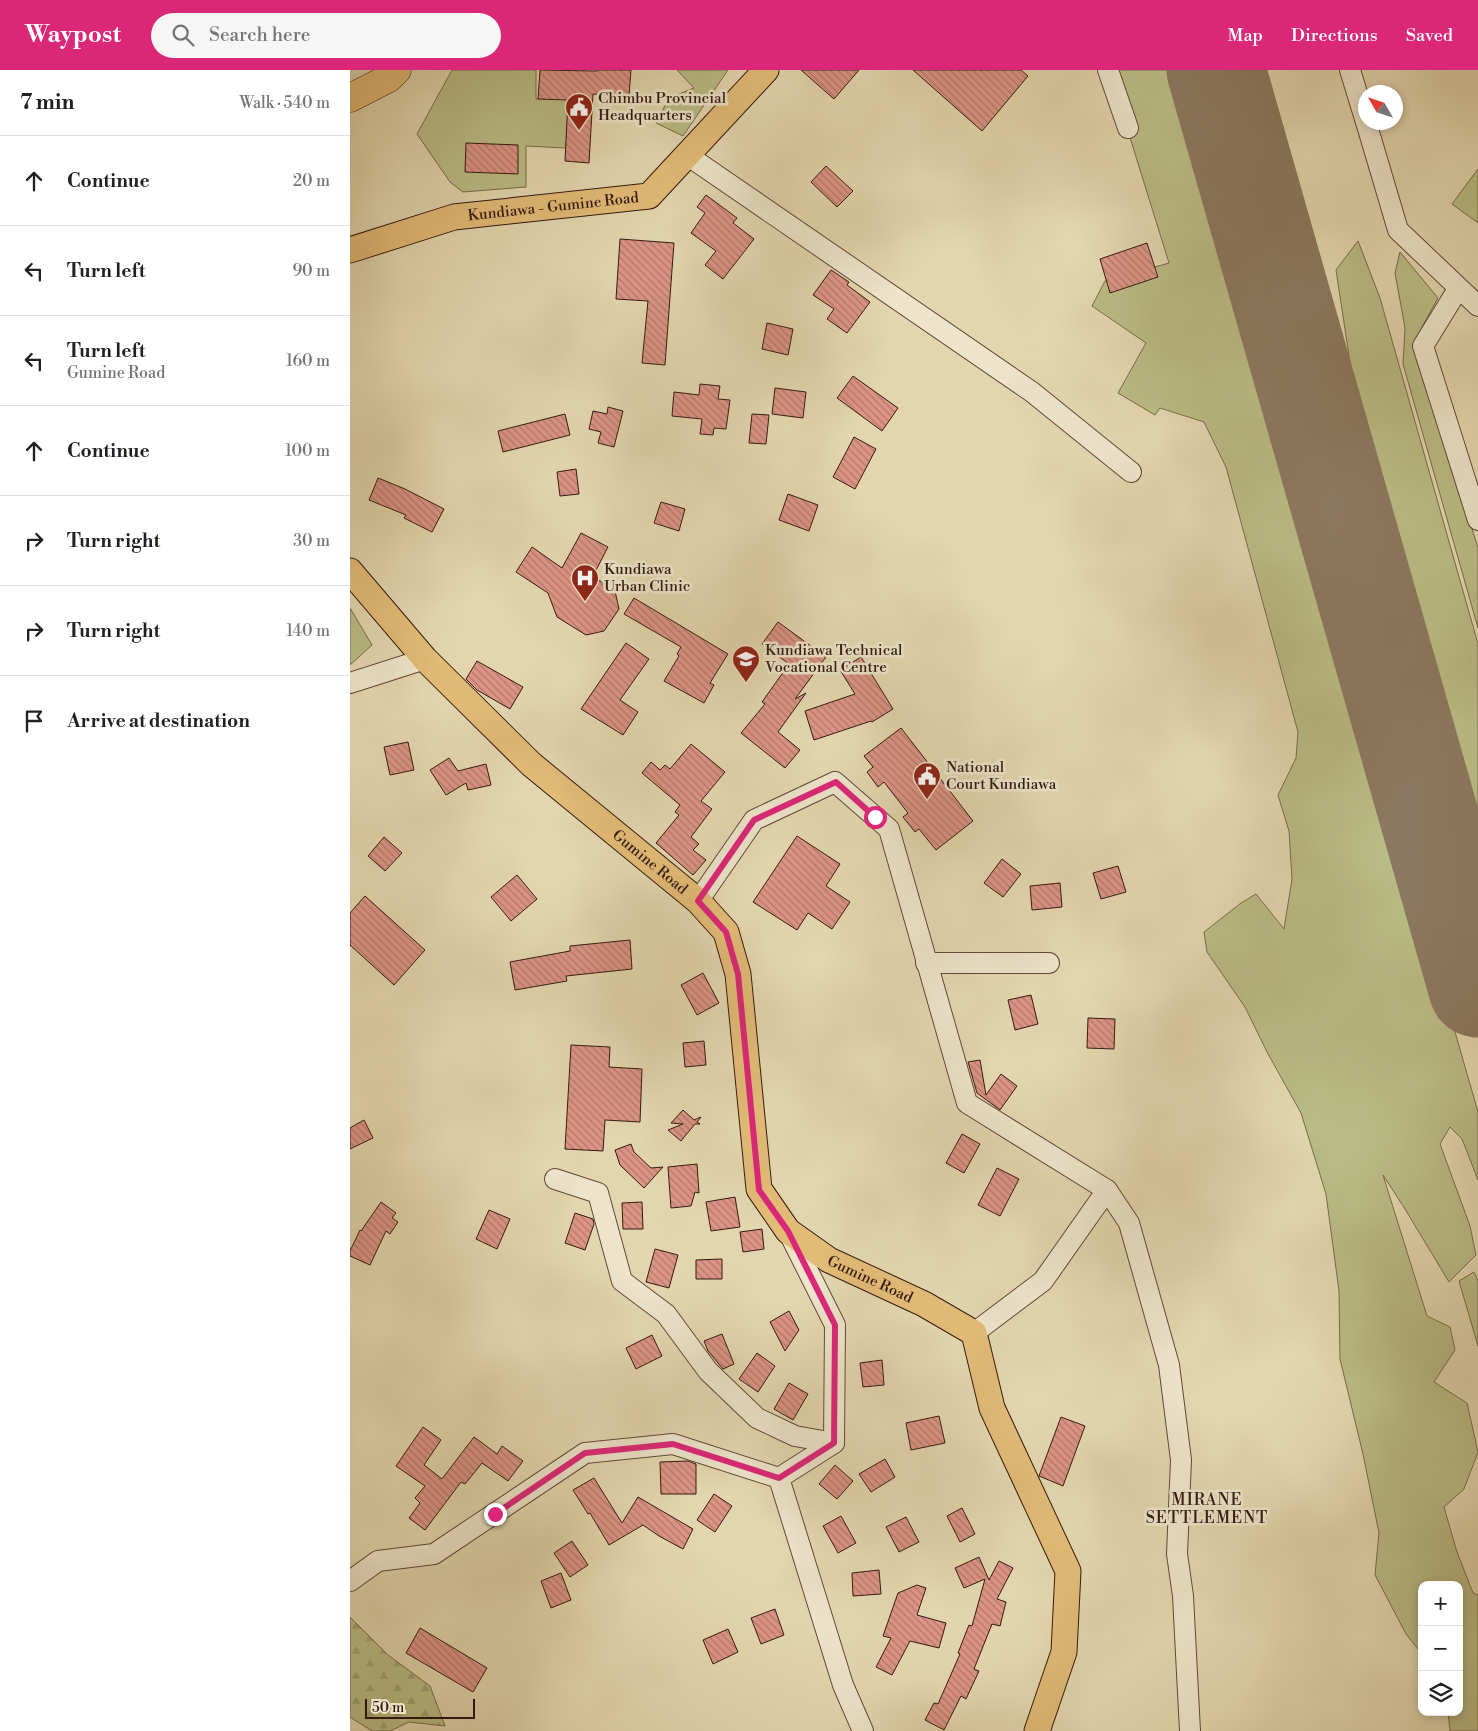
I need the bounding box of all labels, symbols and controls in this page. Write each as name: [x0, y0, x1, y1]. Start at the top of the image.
search box: [151, 13, 501, 58]
text: Waypost: [25, 20, 121, 50]
icon: search: [169, 21, 197, 49]
text: Search here: [209, 23, 310, 47]
text: Map: [1227, 24, 1263, 47]
text: Directions: [1291, 24, 1378, 47]
text: Saved: [1406, 24, 1453, 47]
north arrow: [1358, 85, 1403, 130]
place label: Chimbu Provincial Headquarters: [598, 89, 727, 125]
text: 7 min: [20, 90, 74, 116]
public building icon: Chimbu Provincial Headquarters: [564, 92, 594, 131]
text: Walk · 540 m: [240, 93, 330, 113]
icon: ahead: [20, 167, 48, 195]
text: Continue: [67, 169, 150, 193]
text: 20 m: [293, 171, 330, 191]
street label: Kundiawa - Gumine Road: [467, 188, 640, 225]
icon: left: [20, 257, 48, 285]
text: Turn left: [67, 259, 146, 283]
text: 90 m: [292, 261, 330, 281]
text: Turn left: [67, 339, 146, 363]
icon: left: [20, 347, 48, 375]
text: 160 m: [286, 351, 330, 371]
text: Gumine Road: [67, 363, 165, 383]
icon: ahead: [20, 437, 48, 465]
text: Continue: [67, 439, 150, 463]
text: 100 m: [285, 441, 330, 461]
icon: right: [20, 527, 48, 555]
text: Turn right: [67, 529, 160, 553]
text: 30 m: [293, 531, 330, 551]
place label: Kundiawa Urban Clinic: [604, 560, 690, 596]
hospital icon: Kundiawa Urban Clinic: [570, 563, 600, 602]
icon: right: [20, 617, 48, 645]
text: Turn right: [67, 619, 160, 643]
text: 140 m: [286, 621, 330, 641]
place label: Kundiawa Technical Vocational Centre: [764, 641, 903, 677]
school or university icon: Kundiawa Technical Vocational Centre: [731, 644, 761, 683]
icon: arrive: [20, 707, 48, 735]
text: Arrive at destination: [67, 709, 250, 733]
place label: National Court Kundiawa: [946, 758, 1057, 794]
public building icon: National Court Kundiawa: [912, 761, 942, 800]
route start: [864, 806, 887, 829]
street label: Gumine Road: [609, 825, 692, 899]
street label: Gumine Road: [824, 1251, 916, 1307]
district label: MIRANE SETTLEMENT: [1146, 1490, 1268, 1528]
route end: [484, 1503, 507, 1526]
map controls: [1418, 1581, 1463, 1716]
button: +: [1418, 1581, 1463, 1626]
button: −: [1418, 1626, 1463, 1671]
button: layers: [1418, 1671, 1463, 1716]
scale bar: [365, 1696, 475, 1719]
text: 50 m: [372, 1699, 404, 1717]

